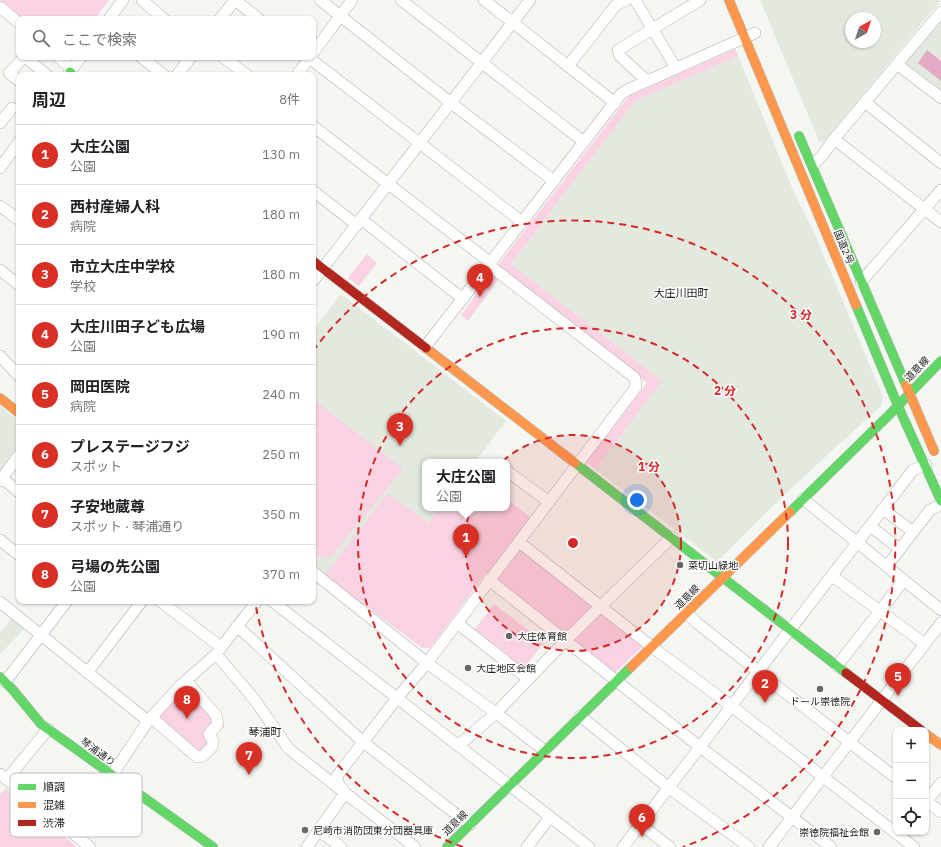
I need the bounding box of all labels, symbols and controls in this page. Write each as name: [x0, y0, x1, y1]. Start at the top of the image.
north arrow: [845, 12, 881, 48]
search box: [16, 16, 316, 60]
icon: search: [30, 27, 52, 49]
text: ここで検索: [62, 30, 137, 49]
text: 周辺: [32, 89, 66, 111]
text: 8件: [279, 91, 300, 108]
text: 大庄公園: [70, 137, 130, 156]
text: 1: [41, 146, 49, 163]
text: 130 m: [262, 146, 300, 163]
text: 公園: [70, 158, 96, 175]
text: 西村産婦人科: [70, 197, 160, 216]
text: 2: [41, 206, 49, 223]
text: 180 m: [262, 206, 300, 223]
text: 病院: [70, 218, 96, 235]
street label: 国道2号: [831, 228, 857, 266]
text: 市立大庄中学校: [70, 257, 175, 276]
pin: 4: [467, 264, 493, 297]
text: 3: [41, 266, 49, 283]
text: 180 m: [262, 266, 300, 283]
text: 学校: [70, 278, 96, 295]
district label: 大庄川田町: [654, 286, 709, 300]
text: 3 分: [790, 307, 812, 322]
text: 大庄川田子ども広場: [70, 317, 205, 336]
text: 4: [41, 326, 49, 343]
text: 190 m: [262, 326, 300, 343]
text: 公園: [70, 338, 96, 355]
street label: 道意線: [902, 354, 932, 384]
text: 岡田医院: [70, 377, 130, 396]
text: 2 分: [714, 383, 736, 398]
text: 5: [41, 386, 49, 403]
text: 240 m: [262, 386, 300, 403]
text: 病院: [70, 398, 96, 415]
pin: 3: [387, 413, 413, 446]
text: プレステージフジ: [70, 437, 190, 456]
text: 6: [41, 446, 49, 463]
text: 250 m: [262, 446, 300, 463]
text: スポット: [70, 458, 122, 475]
popup: [422, 459, 510, 511]
text: 1 分: [638, 459, 660, 474]
text: 大庄公園: [436, 467, 496, 486]
text: 公園: [436, 488, 462, 505]
your location: [627, 490, 647, 510]
text: 子安地蔵尊: [70, 497, 145, 516]
text: 7: [41, 506, 49, 523]
text: 350 m: [262, 506, 300, 523]
text: スポット · 琴浦通り: [70, 518, 184, 535]
pin: 1: [453, 524, 479, 557]
centre of rings: [566, 536, 580, 550]
text: 弓場の先公園: [70, 557, 160, 576]
place label: 菜切山緑地: [688, 559, 739, 572]
marker: 菜切山緑地: [675, 560, 685, 570]
text: 8: [41, 566, 49, 583]
text: 370 m: [262, 566, 300, 583]
text: 公園: [70, 578, 96, 595]
street label: 道意線: [672, 582, 702, 612]
place label: 大庄体育館: [517, 630, 567, 643]
marker: 大庄体育館: [504, 631, 514, 641]
place label: 大庄地区会館: [476, 662, 536, 675]
marker: 大庄地区会館: [463, 663, 473, 673]
pin: 5: [885, 663, 911, 696]
pin: 2: [752, 670, 778, 703]
marker: ドール崇徳院: [815, 684, 825, 694]
pin: 8: [174, 686, 200, 719]
place label: ドール崇徳院: [790, 695, 850, 708]
district label: 琴浦町: [249, 725, 282, 739]
map controls: [893, 727, 929, 835]
button: +: [893, 727, 929, 763]
street label: 琴浦通り: [78, 735, 118, 769]
pin: 7: [236, 742, 262, 775]
button: −: [893, 763, 929, 799]
legend: [10, 773, 142, 837]
text: 順調: [43, 780, 65, 794]
text: 混雑: [43, 798, 65, 812]
button: locate: [893, 799, 929, 835]
pin: 6: [629, 804, 655, 837]
street label: 道意線: [440, 808, 470, 838]
text: 渋滞: [43, 816, 65, 830]
place label: 尼崎市消防団東分団器具庫: [313, 824, 433, 837]
marker: 尼崎市消防団東分団器具庫: [300, 825, 310, 835]
place label: 崇徳院福祉会館: [799, 826, 869, 839]
marker: 崇徳院福祉会館: [872, 827, 882, 837]

